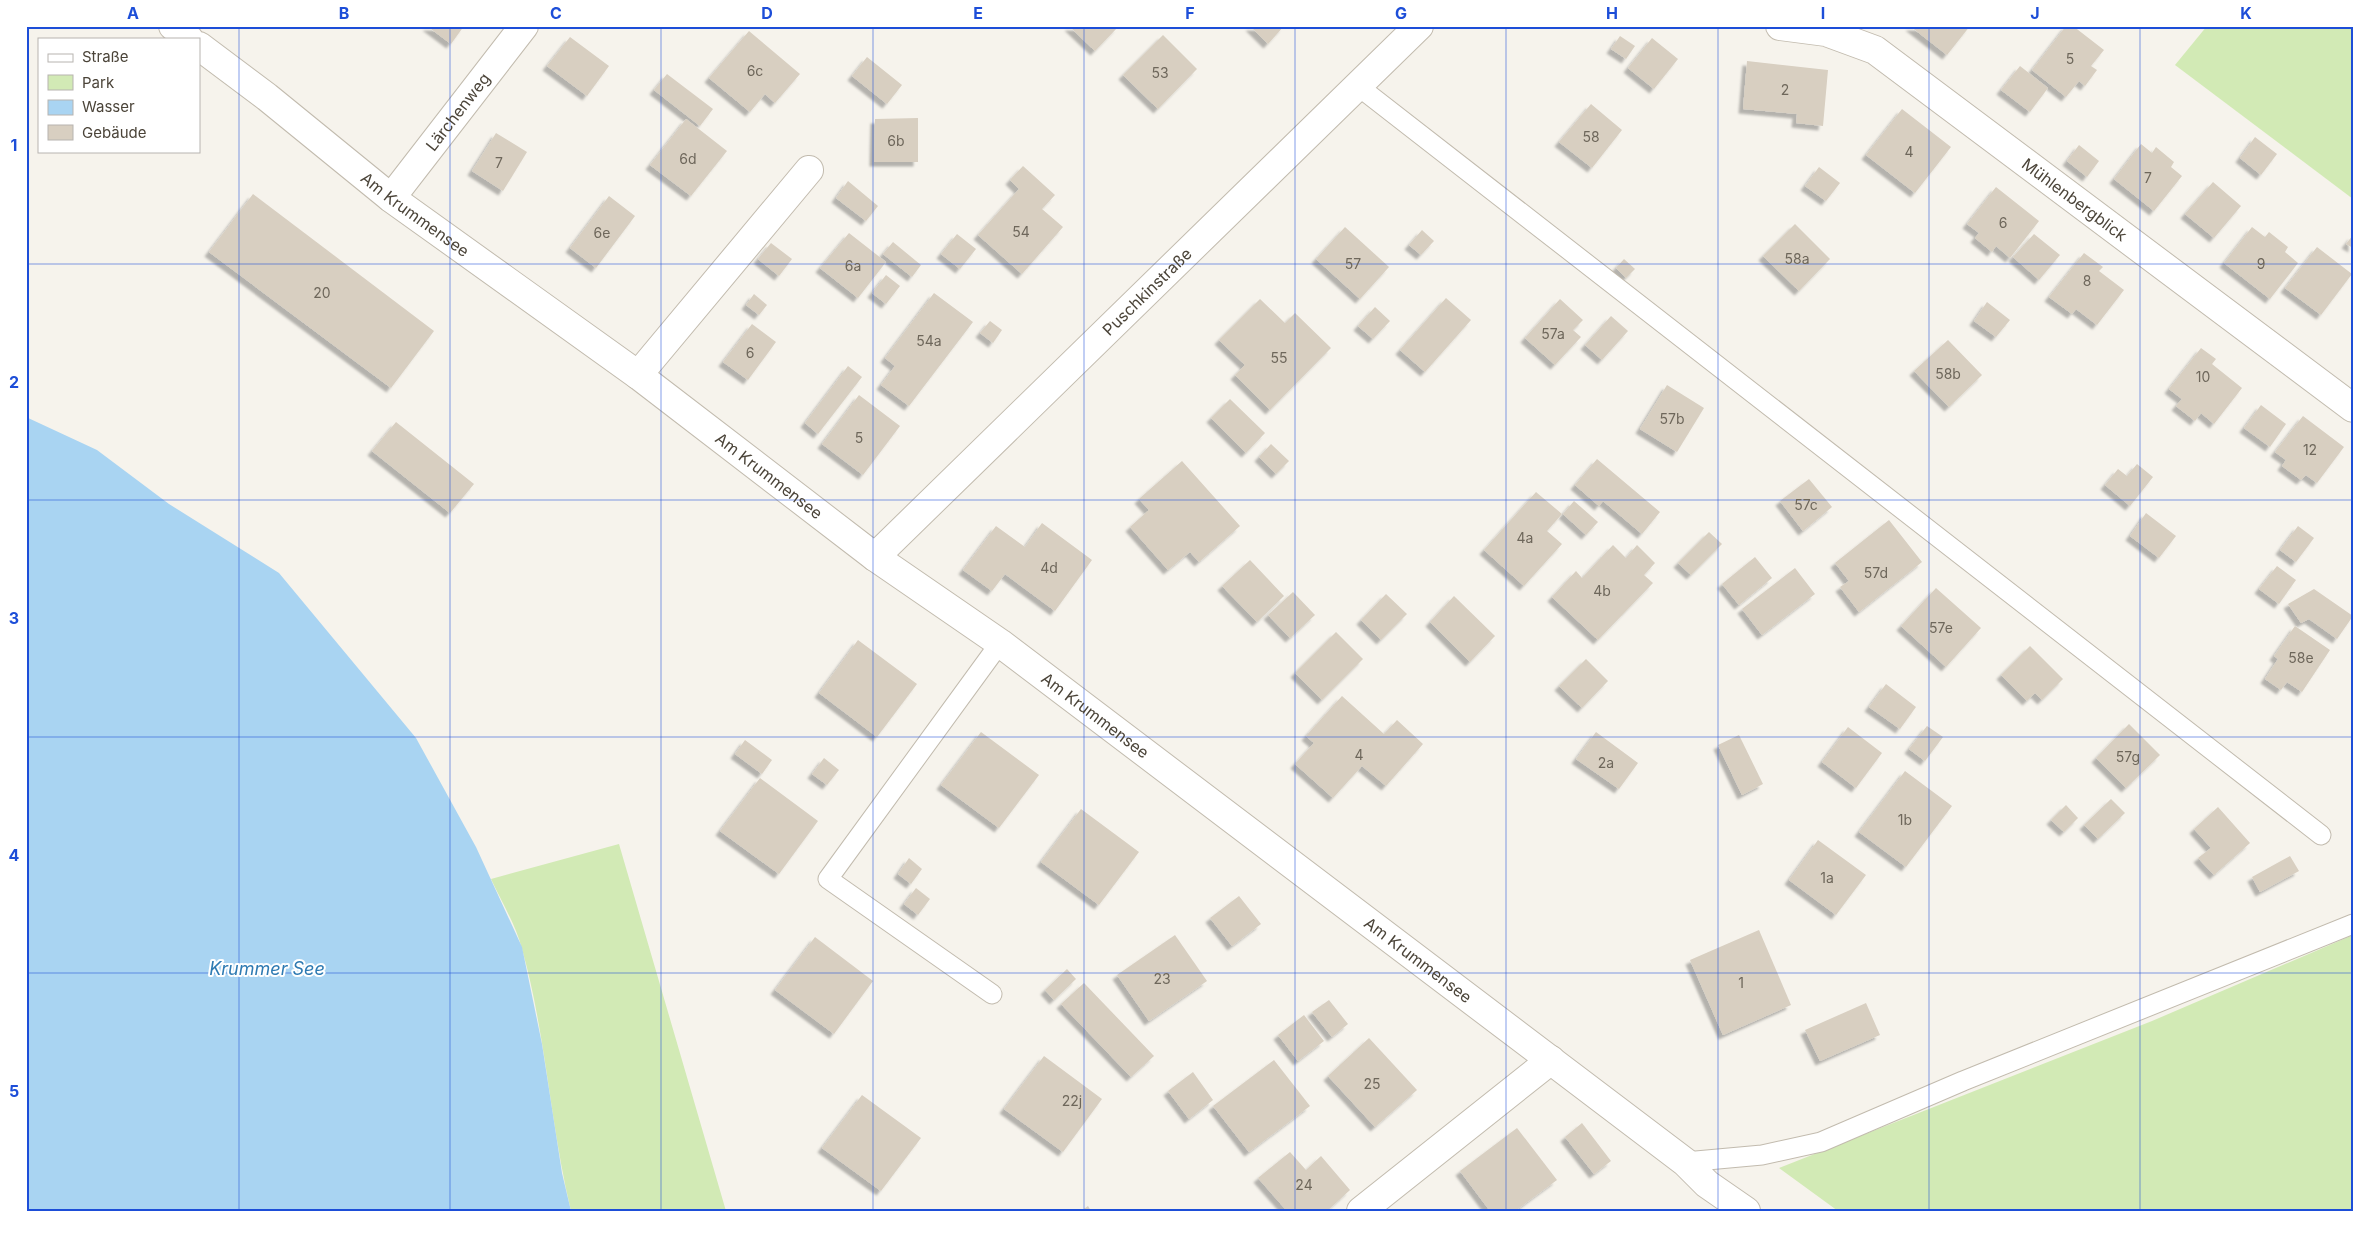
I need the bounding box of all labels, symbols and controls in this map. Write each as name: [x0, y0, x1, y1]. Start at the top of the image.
text: A: [127, 3, 139, 23]
text: B: [339, 3, 349, 23]
text: C: [550, 3, 562, 23]
text: D: [761, 3, 773, 23]
text: E: [973, 3, 983, 23]
text: F: [1185, 3, 1195, 23]
text: G: [1395, 3, 1407, 23]
text: H: [1606, 3, 1618, 23]
text: I: [1821, 3, 1825, 23]
text: J: [2030, 3, 2040, 23]
text: K: [2240, 3, 2252, 23]
legend: [38, 38, 200, 152]
text: Straße: [82, 47, 129, 66]
house number: 5: [2066, 50, 2074, 67]
house number: 6c: [747, 62, 763, 79]
house number: 53: [1151, 64, 1169, 81]
street label: Lärchenweg: [421, 69, 494, 155]
text: Park: [82, 73, 115, 92]
house number: 2: [1781, 81, 1789, 98]
text: Wasser: [82, 97, 135, 116]
text: Gebäude: [82, 123, 147, 142]
house number: 58: [1582, 128, 1600, 145]
house number: 6b: [887, 132, 905, 149]
text: 1: [11, 135, 17, 155]
house number: 4: [1904, 143, 1914, 160]
house number: 6d: [679, 150, 697, 167]
house number: 7: [495, 154, 503, 171]
street label: Mühlenbergblick: [2018, 154, 2131, 245]
street label: Am Krummensee: [357, 168, 473, 261]
house number: 7: [2144, 169, 2152, 186]
house number: 6: [1999, 214, 2007, 231]
house number: 54: [1012, 223, 1030, 240]
house number: 6e: [594, 224, 610, 241]
street label: Puschkinstraße: [1098, 244, 1196, 339]
house number: 58a: [1784, 250, 1810, 267]
house number: 57: [1345, 255, 1361, 272]
house number: 9: [2257, 255, 2265, 272]
house number: 6a: [845, 257, 861, 274]
house number: 8: [2083, 272, 2091, 289]
house number: 20: [313, 284, 331, 301]
house number: 57a: [1541, 325, 1565, 342]
house number: 54a: [916, 332, 942, 349]
house number: 6: [746, 344, 754, 361]
house number: 55: [1270, 349, 1288, 366]
house number: 58b: [1935, 365, 1961, 382]
house number: 10: [2196, 368, 2210, 385]
text: 2: [9, 372, 19, 392]
house number: 57b: [1659, 410, 1685, 427]
street label: Am Krummensee: [711, 428, 827, 523]
house number: 5: [855, 429, 863, 446]
house number: 12: [2303, 441, 2317, 458]
house number: 57c: [1794, 496, 1818, 513]
house number: 4a: [1517, 529, 1533, 546]
house number: 4d: [1040, 559, 1058, 576]
house number: 57d: [1864, 564, 1888, 581]
house number: 4b: [1593, 582, 1611, 599]
text: 3: [9, 608, 19, 628]
house number: 57e: [1929, 619, 1953, 636]
house number: 58e: [2288, 649, 2314, 666]
street label: Am Krummensee: [1038, 668, 1153, 762]
house number: 4: [1354, 746, 1364, 763]
house number: 57g: [2116, 748, 2140, 765]
house number: 2a: [1598, 754, 1614, 771]
house number: 1b: [1898, 811, 1912, 828]
text: 4: [9, 845, 20, 865]
house number: 1a: [1820, 869, 1834, 886]
street label: Am Krummensee: [1360, 913, 1476, 1007]
water label: Krummer See: [209, 958, 325, 979]
house number: 23: [1153, 970, 1171, 987]
house number: 1: [1738, 974, 1744, 991]
house number: 25: [1363, 1075, 1381, 1092]
text: 5: [9, 1081, 19, 1101]
house number: 22j: [1062, 1092, 1082, 1109]
house number: 24: [1295, 1176, 1313, 1193]

